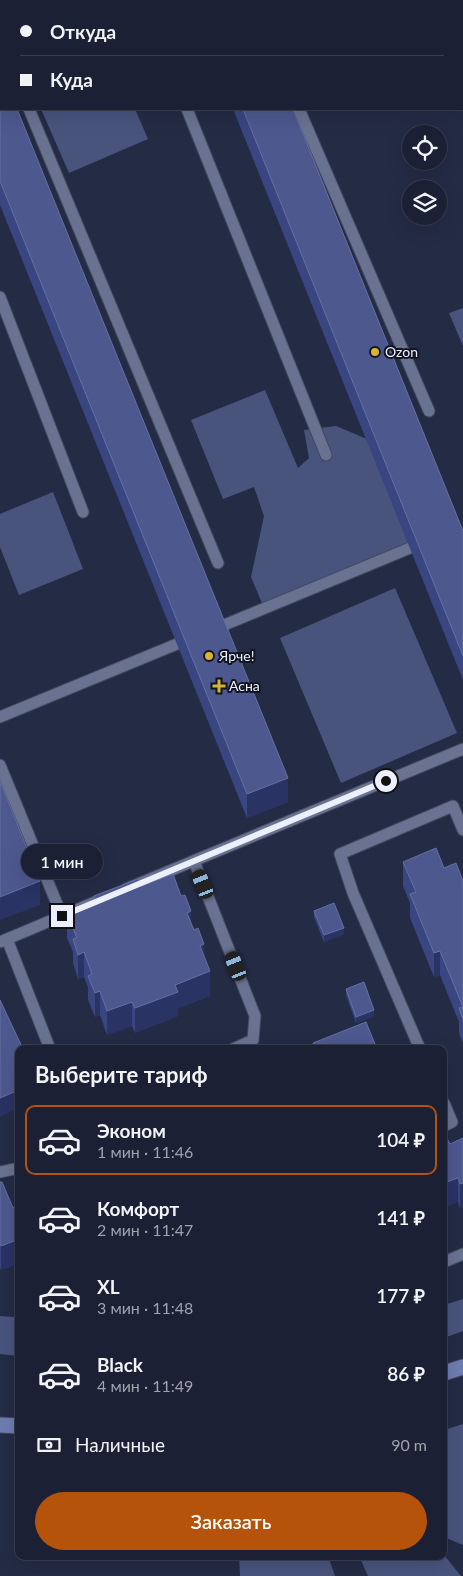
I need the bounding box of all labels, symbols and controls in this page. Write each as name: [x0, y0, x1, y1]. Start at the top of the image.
text: Откуда: [50, 20, 116, 43]
text: Куда: [50, 68, 93, 91]
map controls: [402, 125, 447, 225]
button: locate: [402, 125, 447, 170]
button: layers: [402, 180, 447, 225]
place label: Ozon: [385, 343, 418, 360]
marker: Ozon: [369, 346, 381, 358]
place label: Ярче!: [218, 647, 254, 664]
marker: Ярче!: [203, 650, 215, 662]
place label: Асна: [229, 677, 260, 694]
marker: Асна: [213, 680, 225, 692]
route start: [375, 770, 397, 792]
callout: 1 мин: [21, 844, 103, 878]
text: 1 мин: [41, 852, 83, 871]
car: [190, 867, 215, 901]
route end: [51, 905, 73, 927]
car: [223, 949, 248, 983]
text: Выберите тариф: [35, 1061, 208, 1088]
icon: car: [37, 1118, 82, 1163]
text: Эконом: [97, 1119, 166, 1142]
text: 104 ₽: [376, 1128, 425, 1151]
text: 1 мин · 11:46: [97, 1142, 193, 1161]
icon: car: [37, 1196, 82, 1241]
text: Комфорт: [97, 1197, 179, 1220]
text: 141 ₽: [376, 1206, 425, 1229]
text: 2 мин · 11:47: [97, 1220, 193, 1239]
icon: car: [37, 1274, 82, 1319]
text: XL: [97, 1275, 120, 1298]
text: 177 ₽: [376, 1284, 425, 1307]
text: 3 мин · 11:48: [97, 1298, 193, 1317]
icon: car: [37, 1352, 82, 1397]
text: Black: [97, 1353, 143, 1376]
text: 86 ₽: [387, 1362, 425, 1385]
text: 4 мин · 11:49: [97, 1376, 193, 1395]
icon: cash: [35, 1431, 63, 1459]
text: Наличные: [75, 1433, 165, 1456]
text: 90 m: [391, 1435, 427, 1454]
button: Заказать: [35, 1492, 427, 1550]

